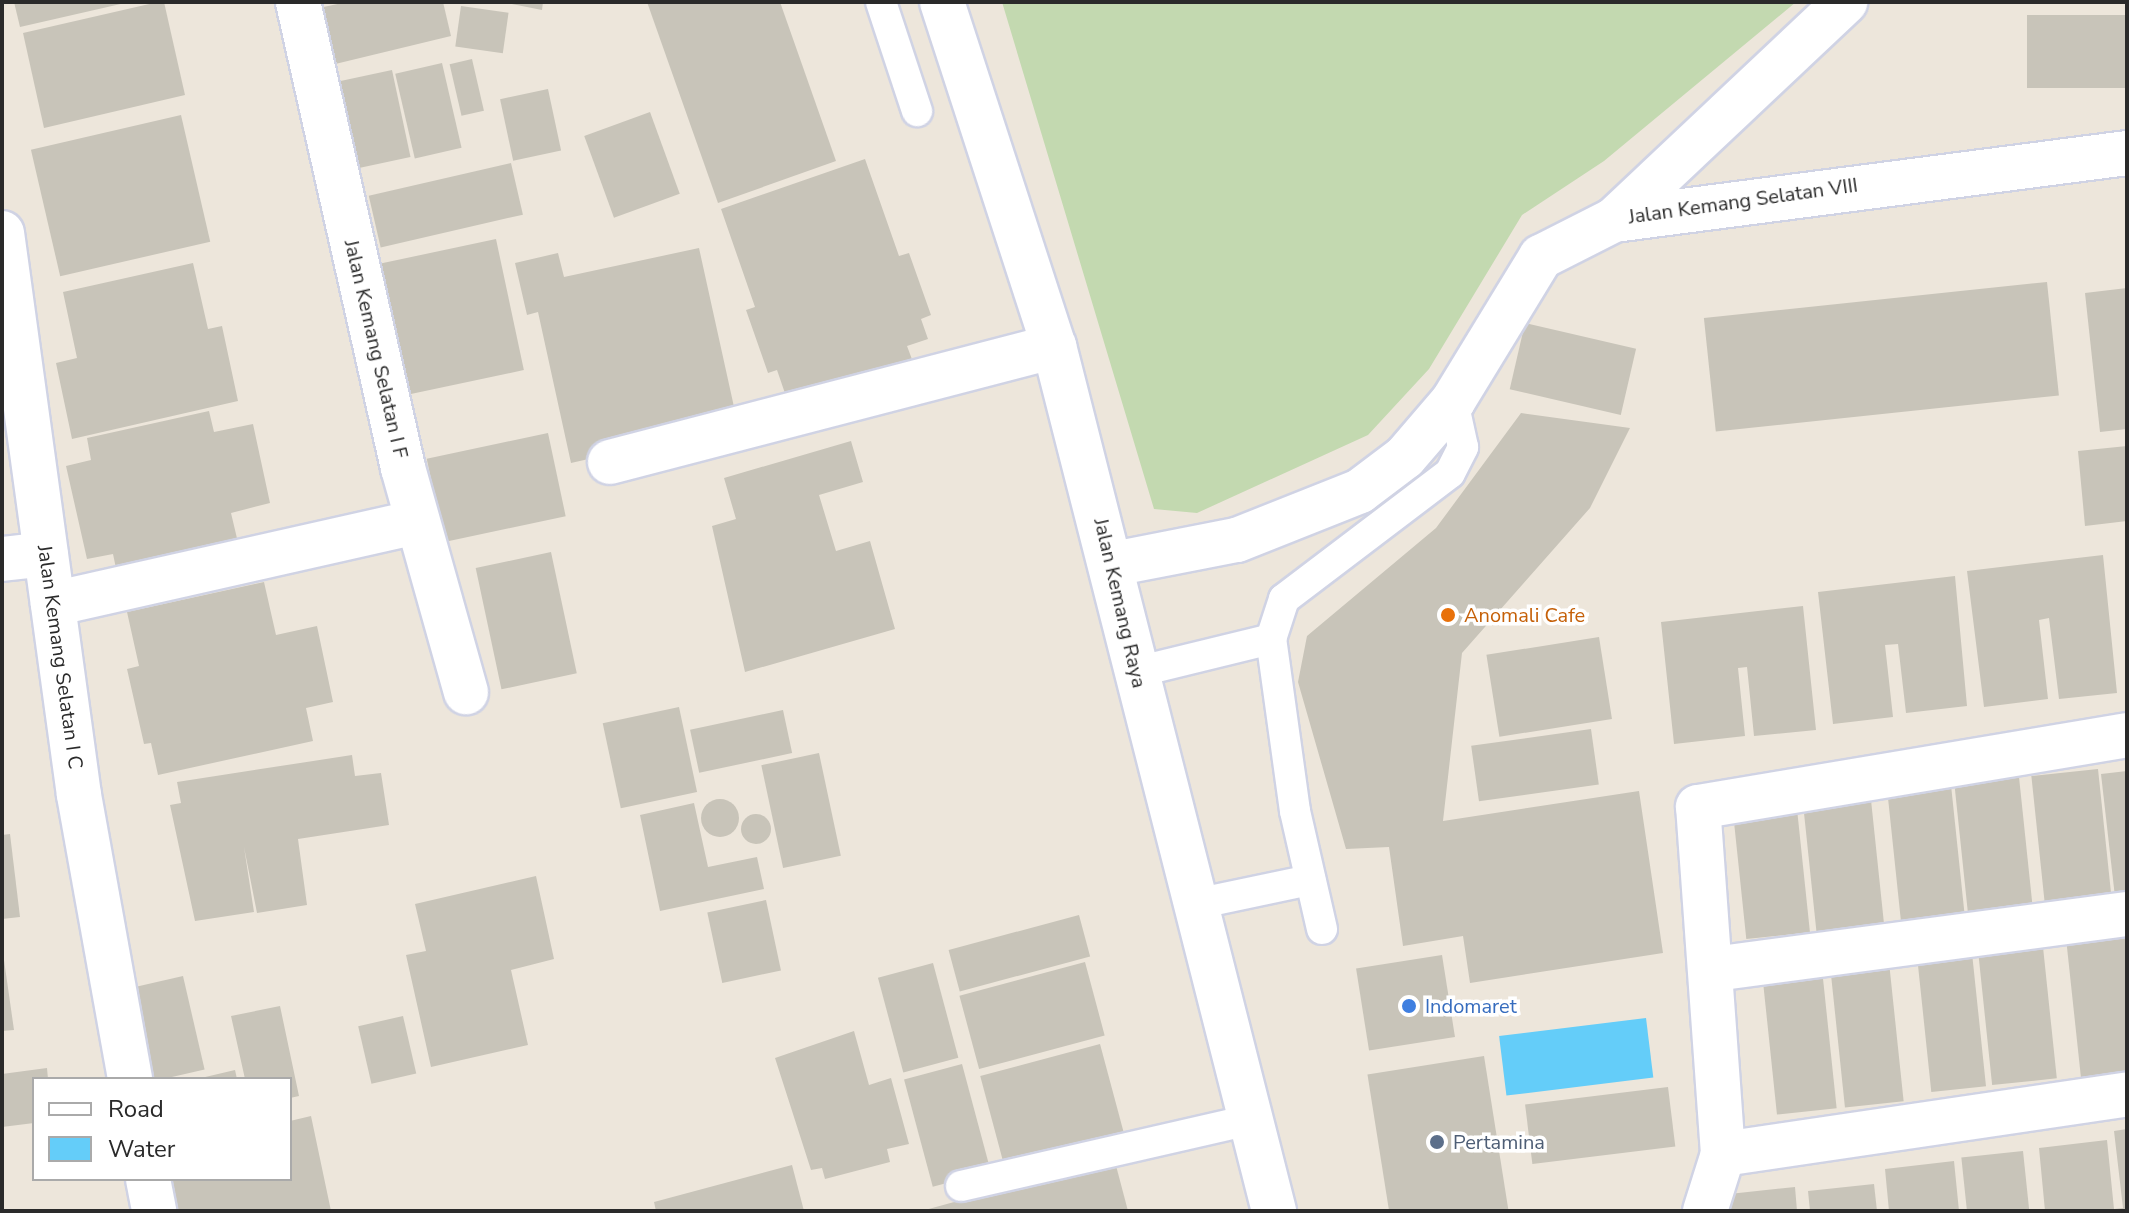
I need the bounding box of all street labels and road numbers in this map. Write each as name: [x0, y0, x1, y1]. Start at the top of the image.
street label: Jalan Kemang Selatan VIII: [1627, 173, 1859, 229]
street label: Jalan Kemang Selatan I F: [339, 237, 413, 461]
street label: Jalan Kemang Raya: [1089, 516, 1151, 690]
street label: Jalan Kemang Selatan I C: [32, 543, 88, 771]

